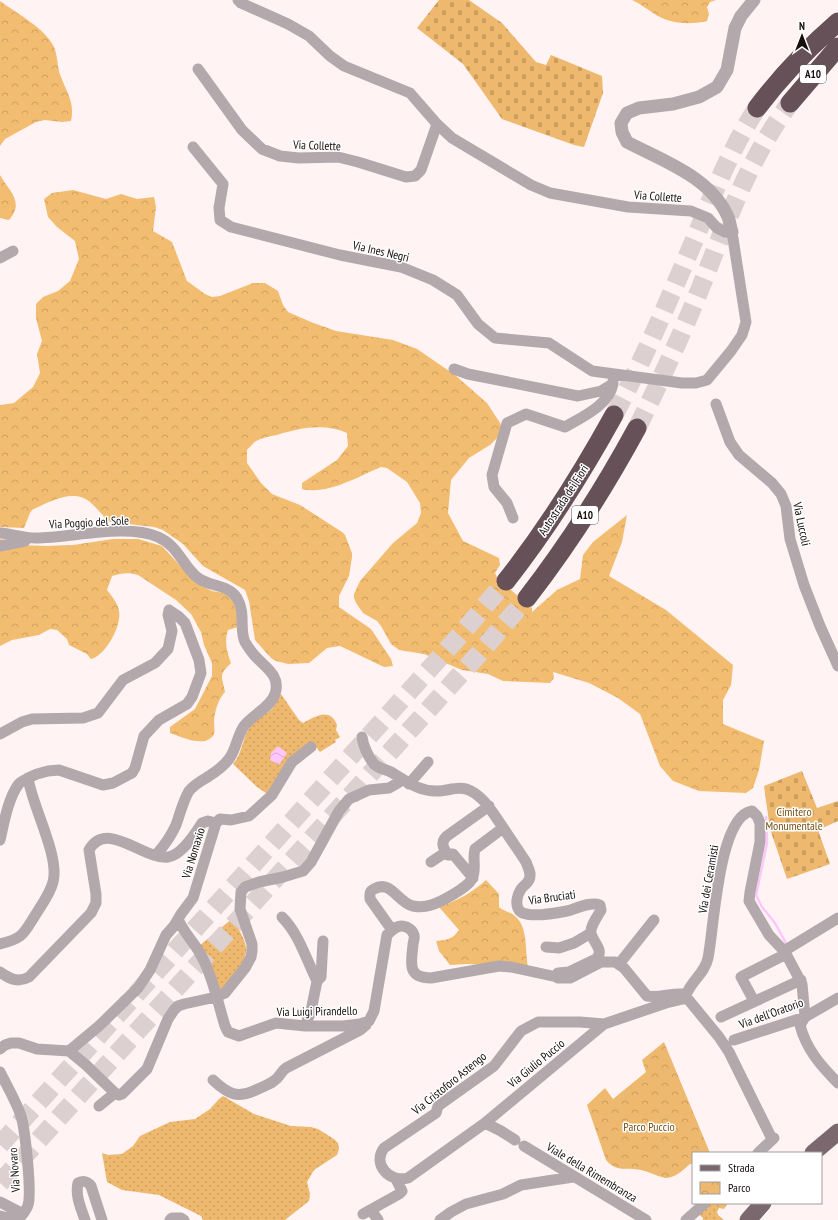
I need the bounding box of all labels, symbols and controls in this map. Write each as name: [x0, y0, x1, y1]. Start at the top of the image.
north arrow: [782, 16, 822, 56]
text: N: [799, 19, 805, 33]
road number: A10: [800, 65, 826, 83]
street label: Via Collette: [292, 137, 341, 153]
street label: Via Collette: [633, 187, 682, 205]
street label: Via Ines Negri: [350, 237, 411, 265]
street label: Autostrada dei Fiori: [535, 462, 591, 538]
street label: Via Luccoli: [790, 500, 814, 547]
road number: A10: [572, 506, 598, 524]
street label: Via Poggio del Sole: [48, 512, 129, 532]
park label: Cimitero Monumentale: [765, 804, 823, 833]
street label: Via Nomaxio: [178, 826, 208, 881]
street label: Via dei Ceramisti: [694, 844, 721, 915]
street label: Via Bruciati: [527, 886, 576, 908]
street label: Via dell'Oratorio: [736, 994, 805, 1032]
street label: Via Luigi Pirandello: [275, 1003, 358, 1019]
street label: Via Giulio Puccio: [504, 1036, 567, 1091]
street label: Via Cristoforo Astengo: [408, 1048, 489, 1118]
park label: Parco Puccio: [623, 1119, 675, 1134]
street label: Viale della Rimembranza: [543, 1139, 640, 1205]
street label: Via Novaro: [5, 1147, 23, 1194]
legend: [692, 1152, 822, 1204]
text: Strada: [728, 1160, 755, 1175]
text: Parco: [728, 1180, 750, 1195]

